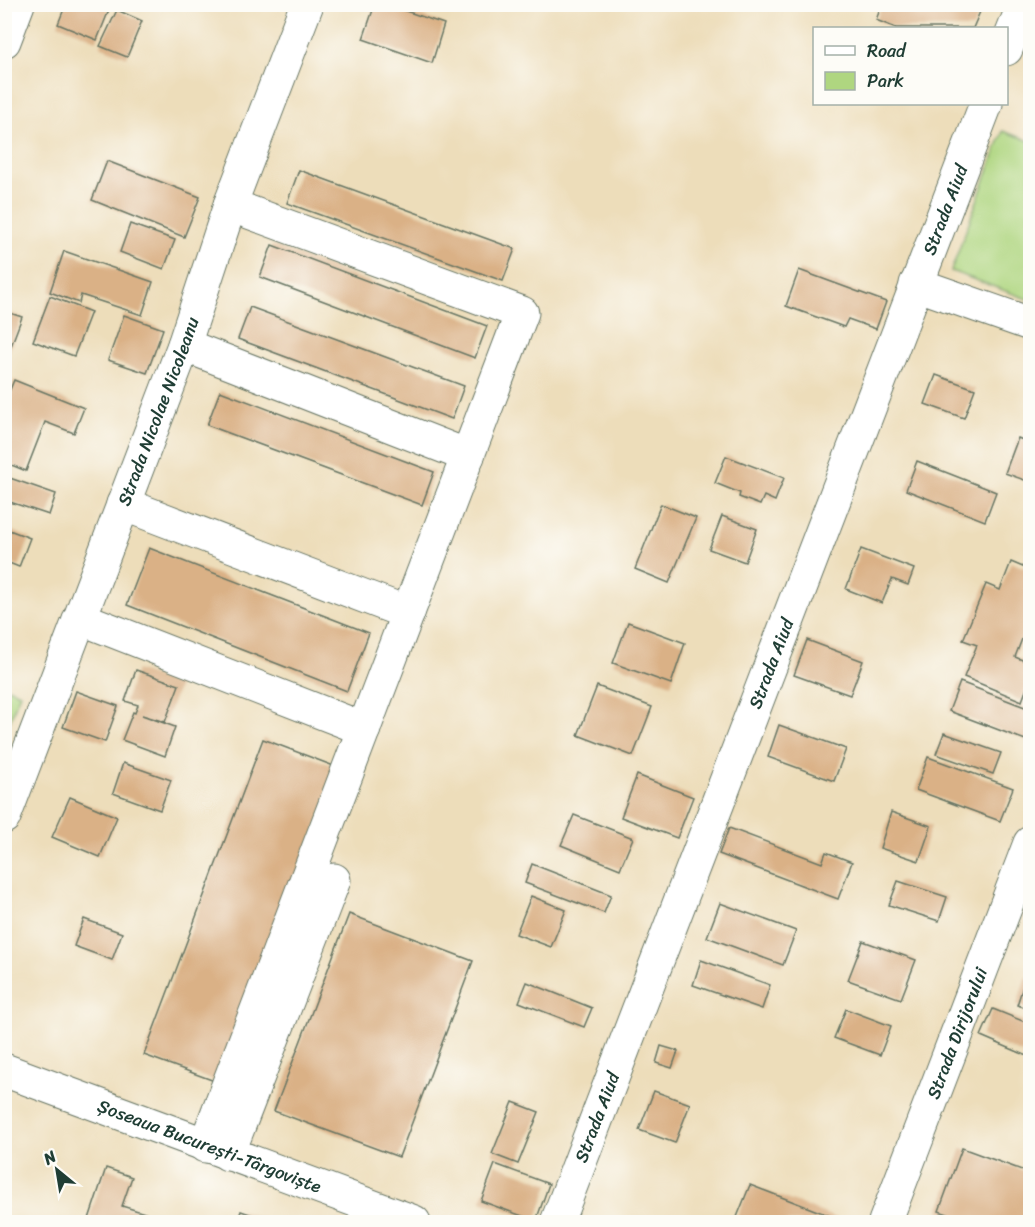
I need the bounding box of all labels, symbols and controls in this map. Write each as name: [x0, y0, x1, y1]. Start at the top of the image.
legend: [813, 27, 1008, 105]
text: Road: [867, 35, 907, 67]
text: Park: [867, 65, 904, 97]
street label: Strada Aiud: [913, 159, 978, 260]
street label: Strada Nicolae Nicoleanu: [108, 312, 208, 511]
street label: Strada Aiud: [739, 612, 804, 714]
street label: Strada Dirijorului: [917, 962, 997, 1104]
street label: Strada Aiud: [565, 1066, 630, 1167]
street label: Șoseaua București-Târgoviște: [93, 1090, 326, 1202]
north arrow: [27, 1140, 87, 1200]
text: N: [37, 1142, 63, 1173]

